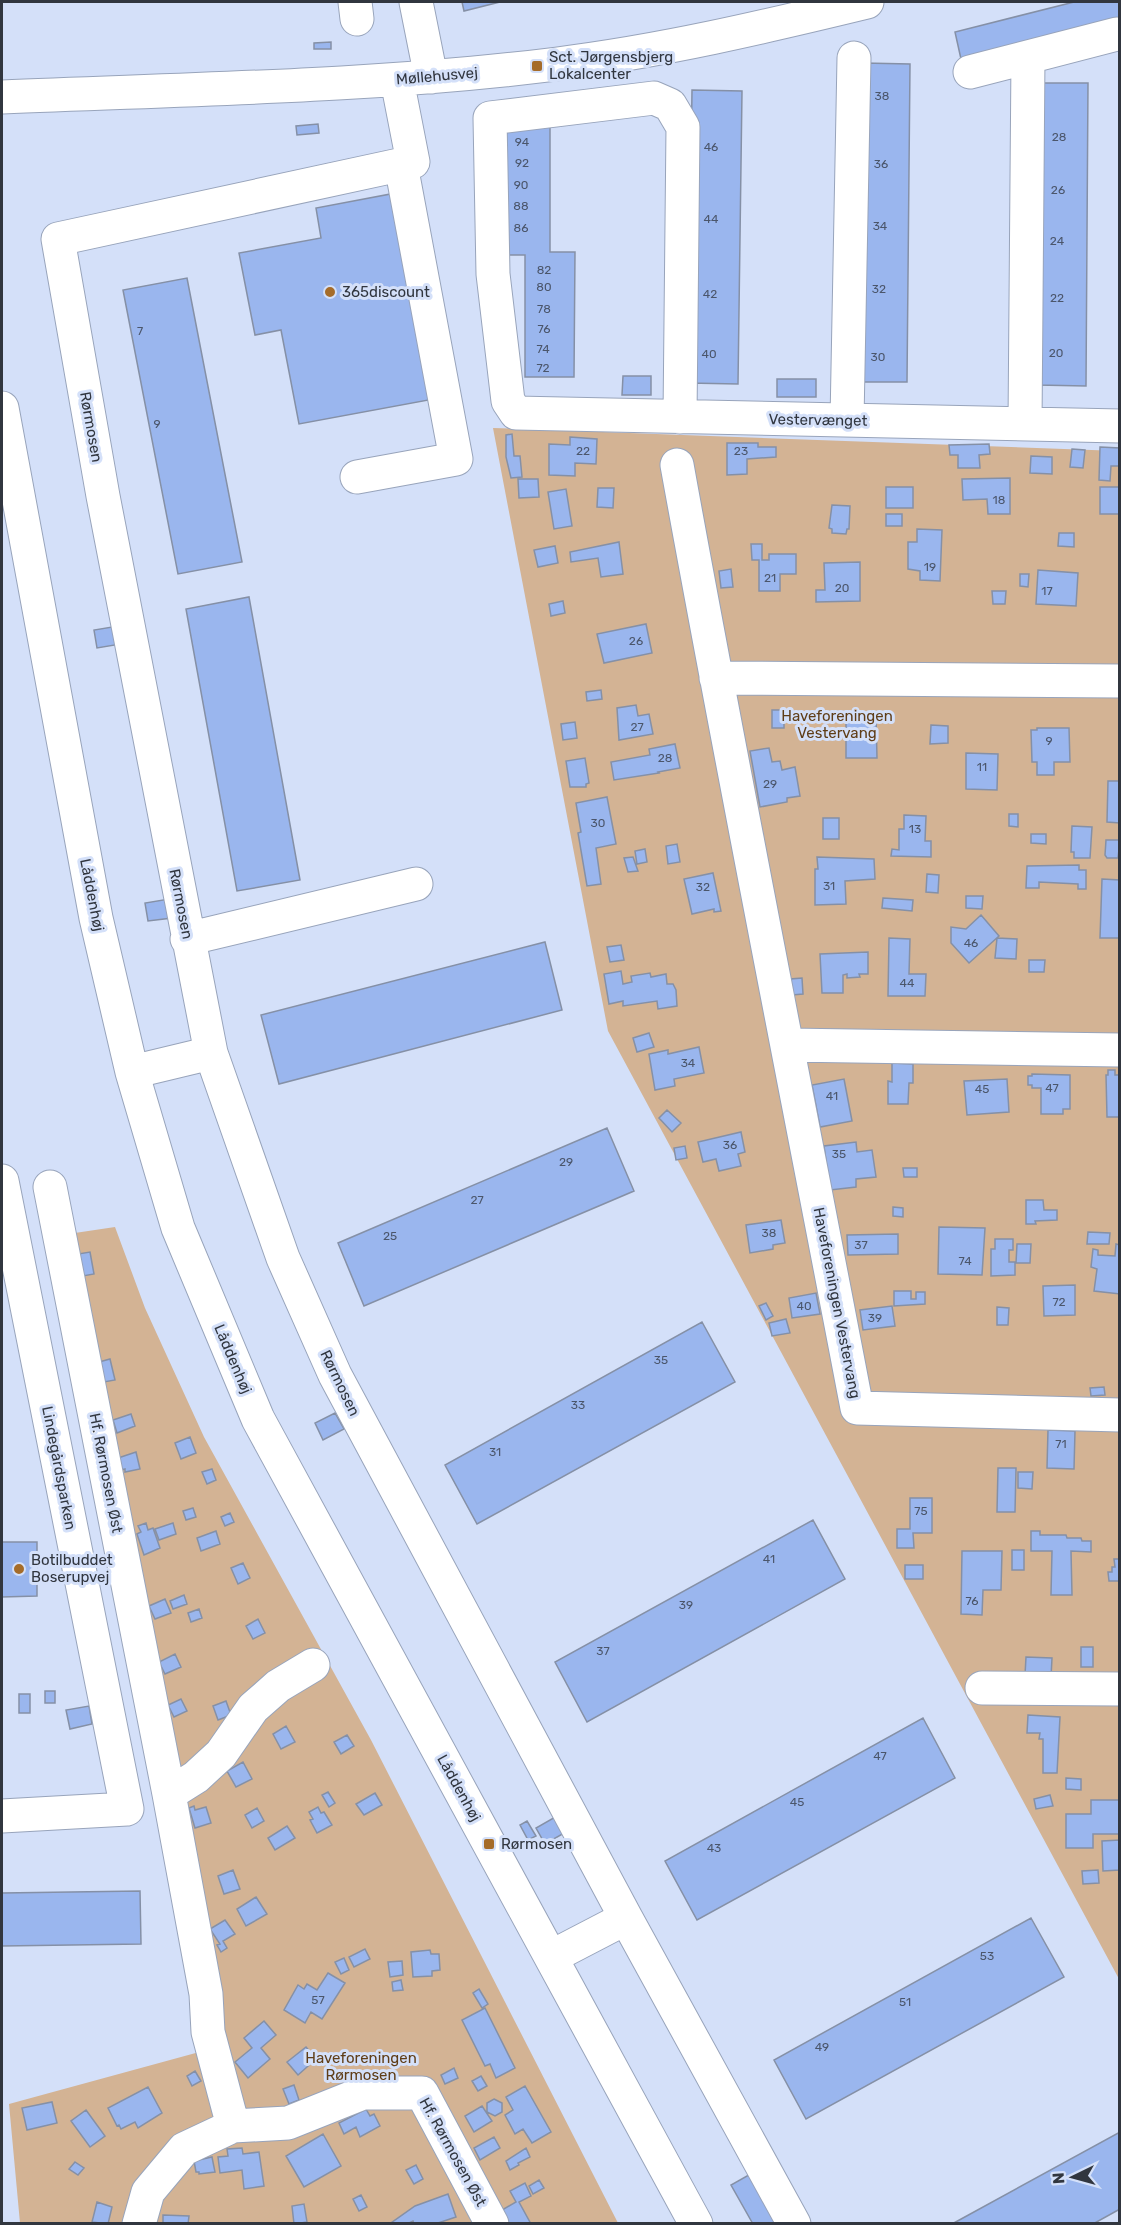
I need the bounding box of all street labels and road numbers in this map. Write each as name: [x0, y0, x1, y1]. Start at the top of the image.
street label: Møllehusvej: [395, 63, 479, 89]
street label: Rørmosen: [76, 390, 106, 464]
street label: Vestervænget: [769, 410, 868, 430]
street label: Låddenhøj: [76, 857, 108, 933]
street label: Rørmosen: [165, 867, 197, 941]
street label: Haveforeningen Vestervang: [810, 1206, 864, 1400]
street label: Låddenhøj: [210, 1322, 256, 1396]
street label: Rørmosen: [316, 1347, 364, 1419]
street label: Lindegårdsparken: [38, 1405, 80, 1531]
street label: Hf. Rørmosen Øst: [86, 1411, 126, 1535]
street label: Låddenhøj: [433, 1751, 485, 1825]
street label: Hf. Rørmosen Øst: [416, 2094, 490, 2210]

